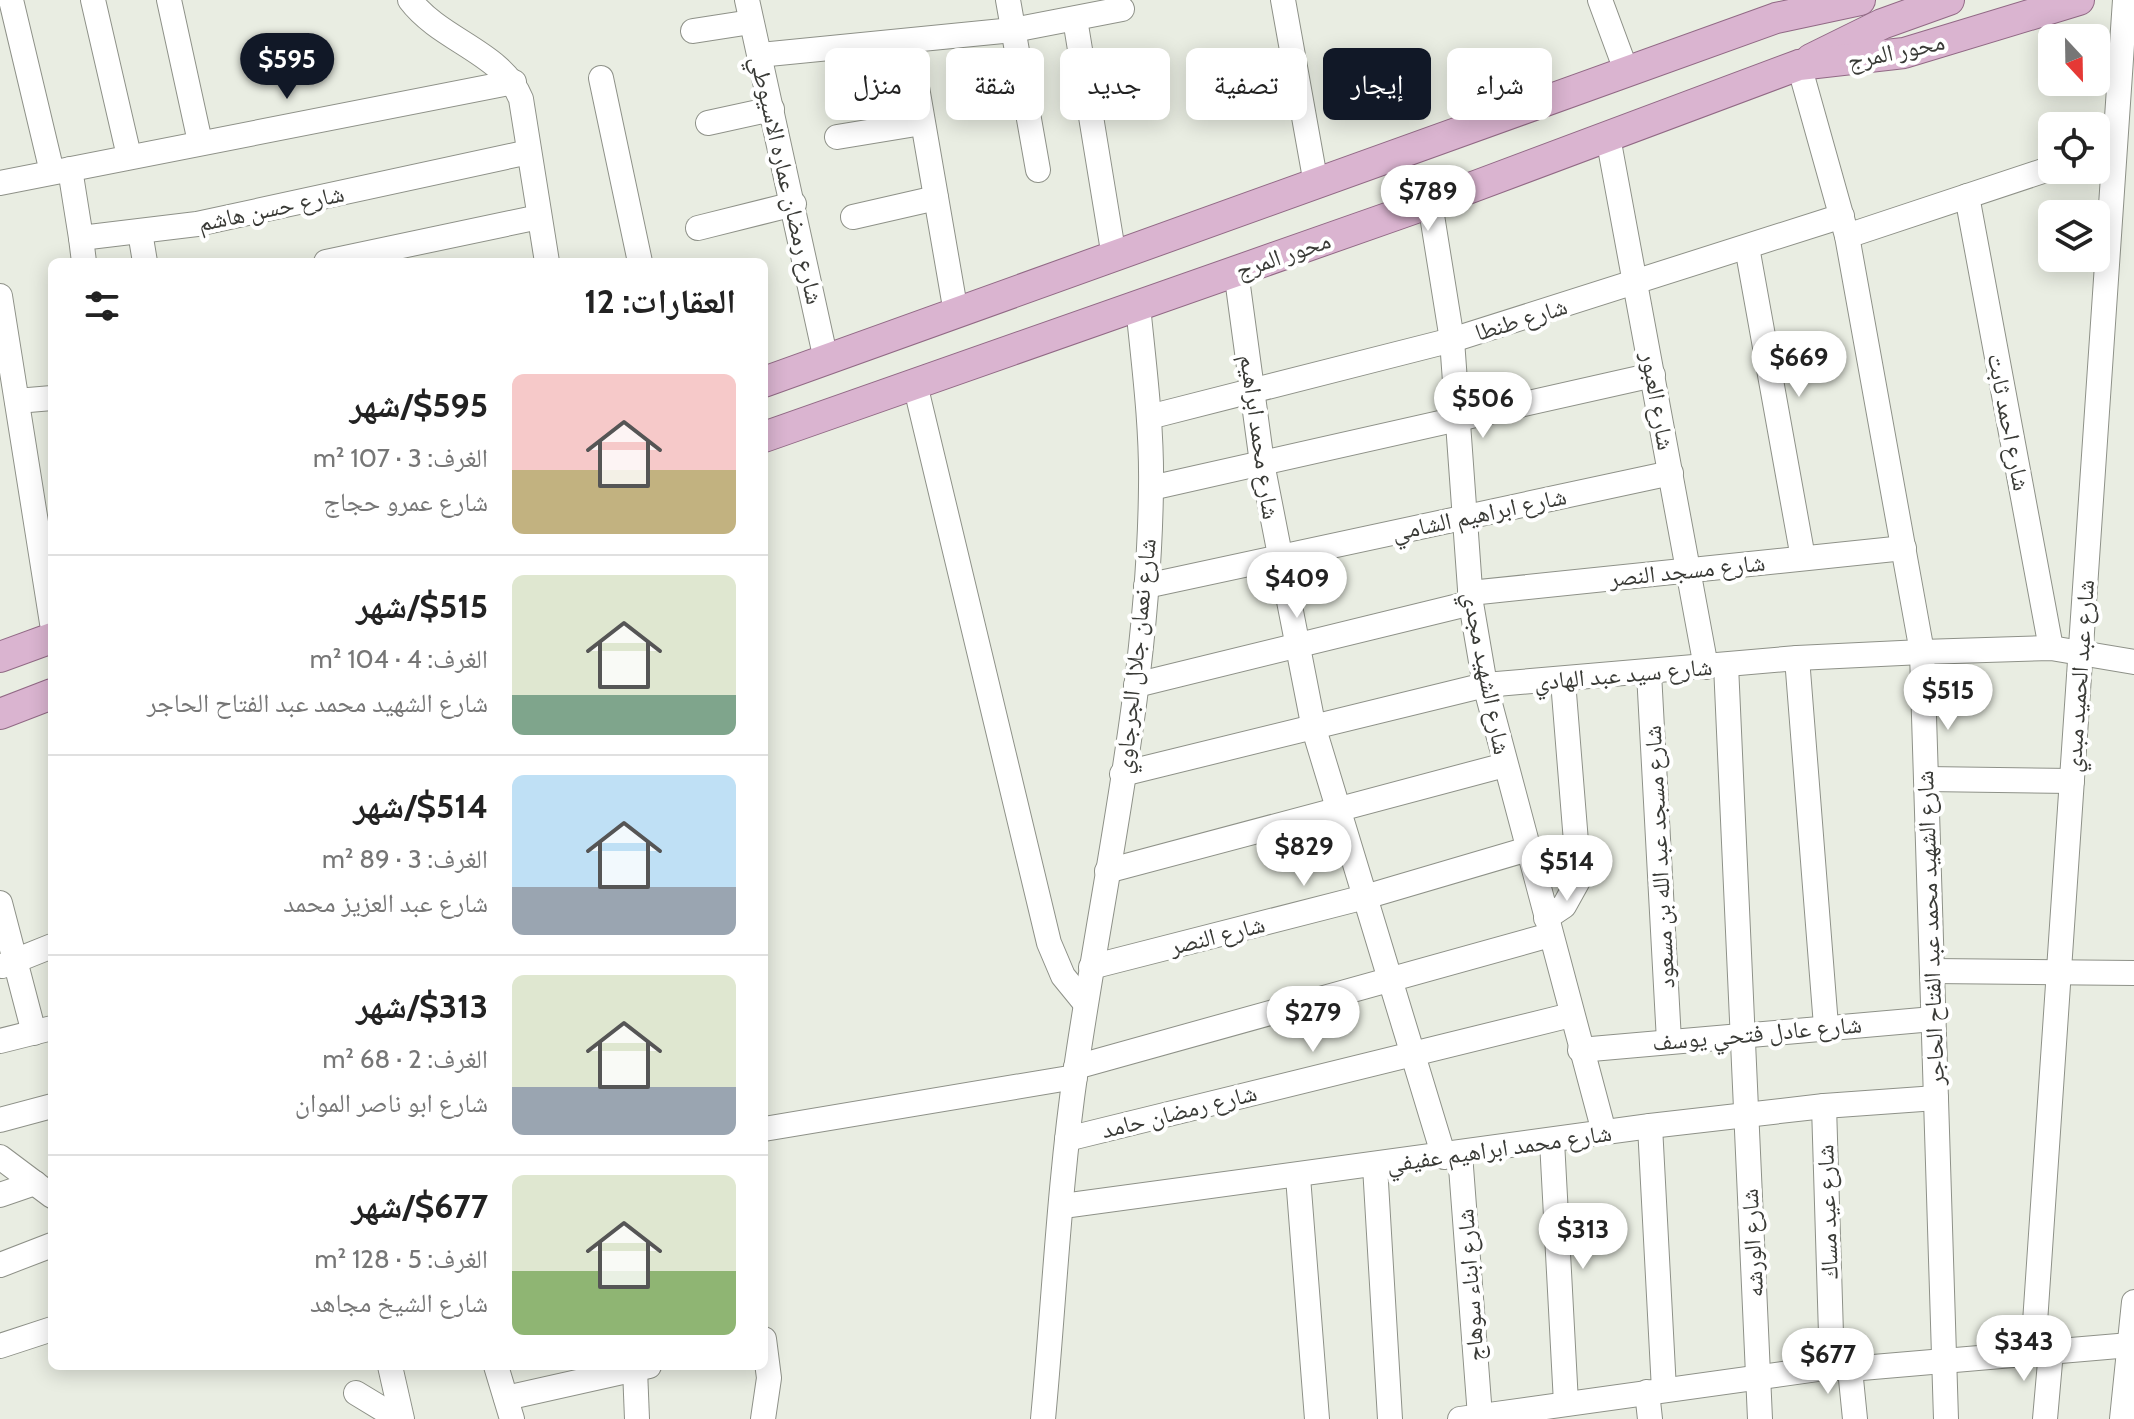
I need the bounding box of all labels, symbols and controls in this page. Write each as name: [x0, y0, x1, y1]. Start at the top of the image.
north arrow: [2038, 24, 2110, 96]
map controls: [2038, 24, 2110, 272]
street label: محور المرج: [1845, 27, 1947, 76]
pin: $595: [240, 33, 334, 101]
text: $595: [258, 43, 316, 75]
chip: منزل: [825, 48, 930, 120]
chip: شقة: [946, 48, 1044, 120]
chip: جديد: [1060, 48, 1170, 120]
chip: تصفية: [1186, 48, 1307, 120]
chip: إيجار: [1323, 48, 1431, 120]
chip: شراء: [1447, 48, 1552, 120]
street label: شارع رمضان عماره الاسيوطي: [739, 53, 830, 308]
button: locate: [2038, 112, 2110, 184]
pin: $789: [1381, 165, 1475, 233]
text: $789: [1399, 175, 1457, 207]
street label: شارع حسن هاشم: [195, 178, 347, 240]
button: layers: [2038, 200, 2110, 272]
street label: محور المرج: [1232, 225, 1335, 286]
text: العقارات: 12: [584, 280, 736, 322]
icon: filters: [80, 284, 124, 328]
street label: شارع طنطا: [1471, 291, 1571, 348]
pin: $669: [1752, 331, 1846, 399]
text: $669: [1770, 341, 1828, 373]
street label: شارع العبور: [1634, 349, 1681, 453]
street label: شارع احمد ثابت: [1981, 351, 2037, 493]
street label: شارع محمد ابراهيم: [1232, 353, 1286, 521]
pin: $506: [1436, 372, 1530, 440]
text: $506: [1452, 382, 1514, 414]
text: $595/شهر: [350, 384, 488, 426]
icon: home: [576, 406, 672, 502]
text: الغرف: 3 · 107 m²: [313, 442, 488, 474]
street label: شارع ابراهيم الشامي: [1389, 481, 1570, 552]
text: شارع عمرو حجاج: [323, 486, 488, 518]
street label: شارع نعمان جلال الجرجاوي: [1108, 537, 1167, 776]
street label: شارع مسجد النصر: [1607, 547, 1767, 594]
pin: $409: [1250, 552, 1344, 620]
text: $409: [1265, 562, 1329, 594]
street label: شارع عبد الحميد مبدي: [2058, 579, 2105, 774]
text: $515/شهر: [356, 585, 488, 627]
street label: شارع الشهيد مجدي: [1452, 589, 1517, 758]
icon: home: [576, 607, 672, 703]
text: الغرف: 4 · 104 m²: [310, 643, 488, 675]
street label: شارع سيد عبد الهادي: [1533, 652, 1714, 701]
pin: $515: [1901, 664, 1995, 732]
text: $515: [1922, 674, 1974, 706]
text: شارع الشهيد محمد عبد الفتاح الحاجر: [147, 687, 488, 719]
street label: شارع مسجد عبد الله بن مسعود: [1638, 725, 1681, 989]
street label: شارع الشهيد محمد عبد الفتاح الحاجر: [1910, 770, 1951, 1087]
text: $514/شهر: [353, 785, 488, 827]
icon: home: [576, 807, 672, 903]
pin: $829: [1257, 820, 1351, 888]
text: $829: [1274, 830, 1334, 862]
pin: $514: [1520, 835, 1614, 903]
text: الغرف: 3 · 89 m²: [322, 843, 488, 875]
text: $514: [1540, 845, 1594, 877]
text: شارع عبد العزيز محمد: [283, 887, 488, 919]
street label: شارع النصر: [1165, 909, 1268, 962]
text: $313/شهر: [356, 985, 488, 1027]
pin: $279: [1266, 986, 1360, 1054]
text: $279: [1285, 996, 1341, 1028]
icon: home: [576, 1007, 672, 1103]
street label: شارع عادل فتحي يوسف: [1651, 1009, 1863, 1062]
text: الغرف: 2 · 68 m²: [322, 1043, 488, 1075]
street label: شارع رمضان حامد: [1098, 1078, 1260, 1145]
text: شارع ابو ناصر الموان: [295, 1087, 488, 1119]
street label: شارع محمد ابراهيم عفيفي: [1385, 1118, 1614, 1183]
street label: شارع عيد مساك: [1810, 1144, 1845, 1280]
text: $677/شهر: [352, 1185, 488, 1227]
street label: شارع الورشه: [1735, 1188, 1770, 1298]
pin: $313: [1536, 1203, 1630, 1271]
icon: home: [576, 1207, 672, 1303]
street label: شارع ابناء سوهاج: [1450, 1208, 1491, 1362]
text: $313: [1557, 1213, 1609, 1245]
text: الغرف: 5 · 128 m²: [315, 1243, 488, 1275]
text: شارع الشيخ مجاهد: [310, 1287, 488, 1319]
pin: $343: [1977, 1315, 2071, 1383]
text: $343: [1994, 1325, 2054, 1357]
pin: $677: [1781, 1328, 1875, 1396]
text: $677: [1800, 1338, 1856, 1370]

